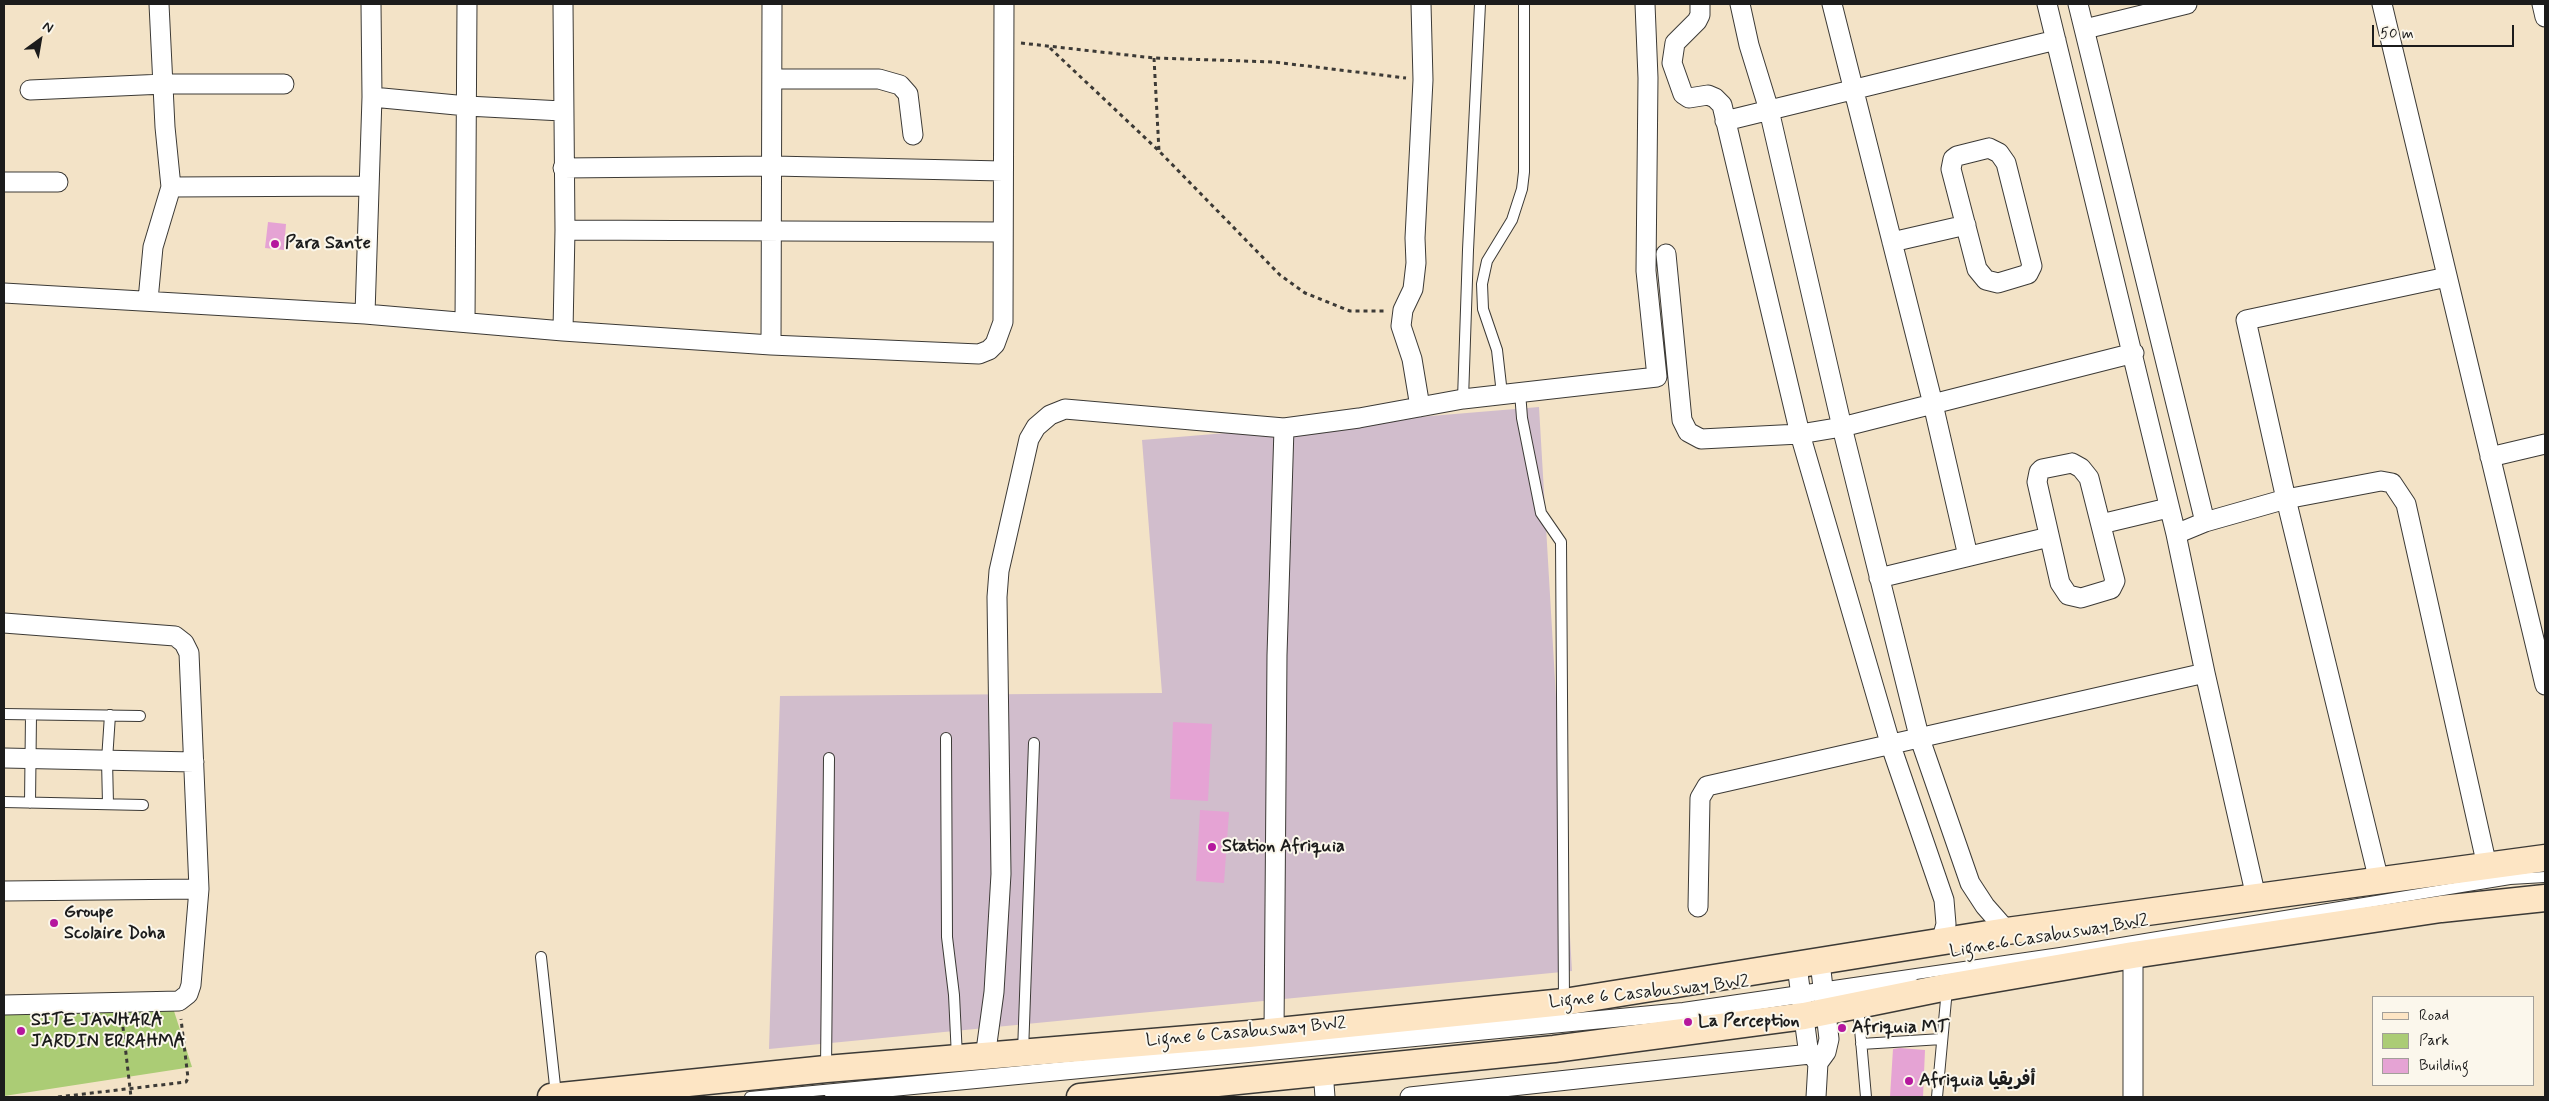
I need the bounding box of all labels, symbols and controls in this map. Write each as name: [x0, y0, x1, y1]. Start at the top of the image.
north arrow: [15, 15, 65, 65]
scale bar: [2374, 15, 2516, 47]
text: N: [39, 17, 57, 37]
text: 50 m: [2380, 24, 2414, 44]
place label: Para Sante: [285, 233, 371, 255]
marker: Para Sante: [269, 238, 281, 250]
place label: Station Afriquia: [1222, 836, 1345, 858]
marker: Station Afriquia: [1206, 841, 1218, 853]
place label: Groupe Scolaire Doha: [64, 902, 166, 944]
street label: Ligne 6 Casabusway BW2: [1948, 911, 2150, 963]
marker: Groupe Scolaire Doha: [48, 917, 60, 929]
street label: Ligne 6 Casabusway BW2: [1548, 972, 1750, 1014]
legend: [2372, 996, 2534, 1086]
text: Road: [2419, 1006, 2449, 1026]
place label: SITE JAWHARA JARDIN ERRAHMA: [31, 1010, 185, 1052]
place label: La Perception: [1698, 1011, 1800, 1033]
street label: Ligne 6 Casabusway BW2: [1145, 1013, 1347, 1053]
marker: La Perception: [1682, 1016, 1694, 1028]
place label: Afriquia MT: [1852, 1017, 1949, 1039]
marker: Afriquia MT: [1836, 1022, 1848, 1034]
marker: SITE JAWHARA JARDIN ERRAHMA: [15, 1025, 27, 1037]
text: Park: [2419, 1031, 2449, 1051]
text: Building: [2419, 1056, 2469, 1076]
place label: Afriquia أفريقيا: [1919, 1070, 2035, 1092]
marker: Afriquia أفريقيا: [1903, 1075, 1915, 1087]

